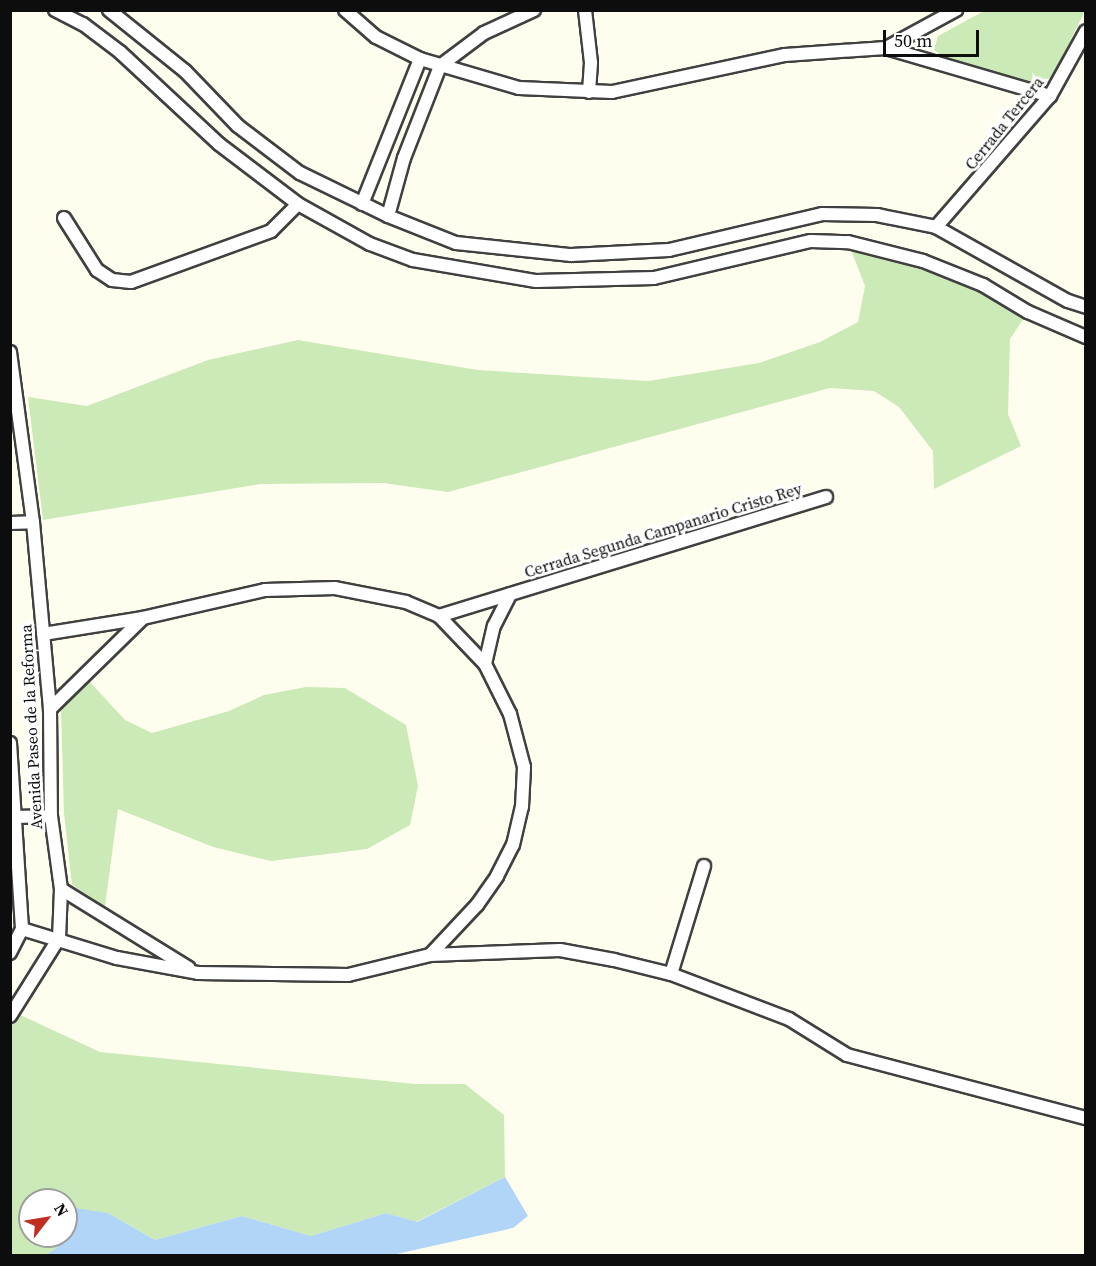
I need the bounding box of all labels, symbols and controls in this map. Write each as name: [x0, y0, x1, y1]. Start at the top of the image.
scale bar: [886, 18, 982, 56]
text: 50 m: [894, 28, 932, 53]
street label: Cerrada Tercera: [960, 72, 1048, 174]
street label: Cerrada Segunda Campanario Cristo Rey: [522, 479, 804, 581]
street label: Avenida Paseo de la Reforma: [16, 624, 46, 830]
north arrow: [18, 1188, 78, 1248]
text: N: [49, 1199, 74, 1220]

